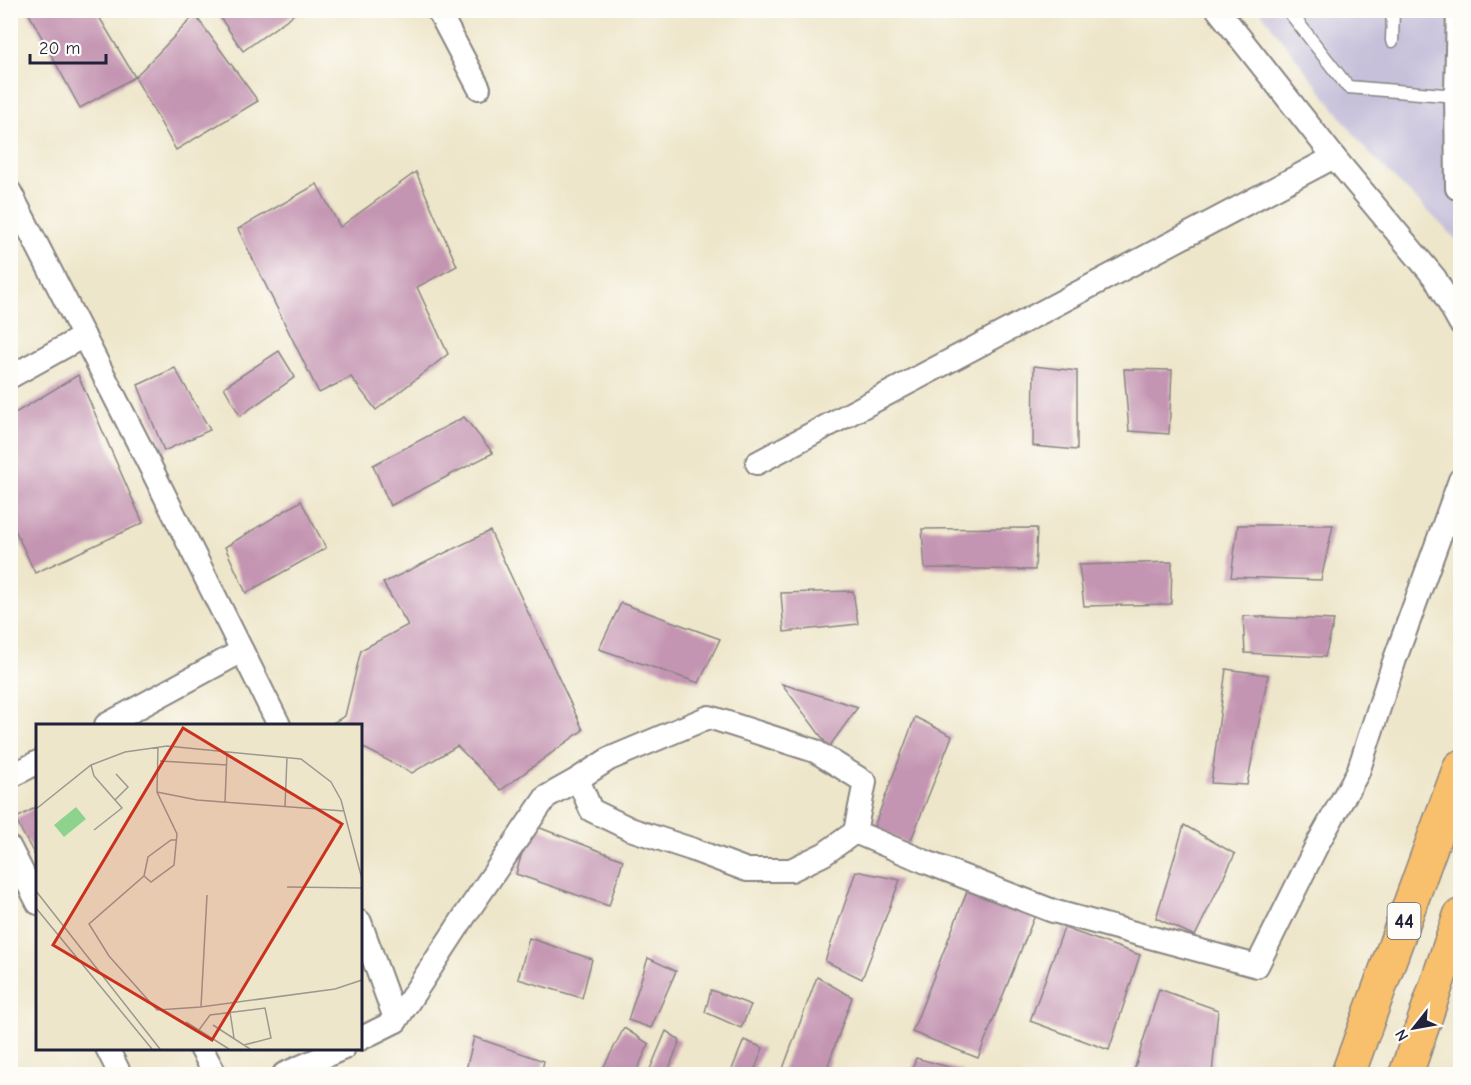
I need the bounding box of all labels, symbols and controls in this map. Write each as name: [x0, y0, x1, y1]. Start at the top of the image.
scale bar: [30, 27, 106, 65]
text: 20 m: [39, 38, 80, 59]
inset map: [36, 724, 362, 1049]
road number: 44: [1388, 903, 1420, 939]
north arrow: [1384, 998, 1444, 1058]
text: N: [1392, 1026, 1412, 1044]

